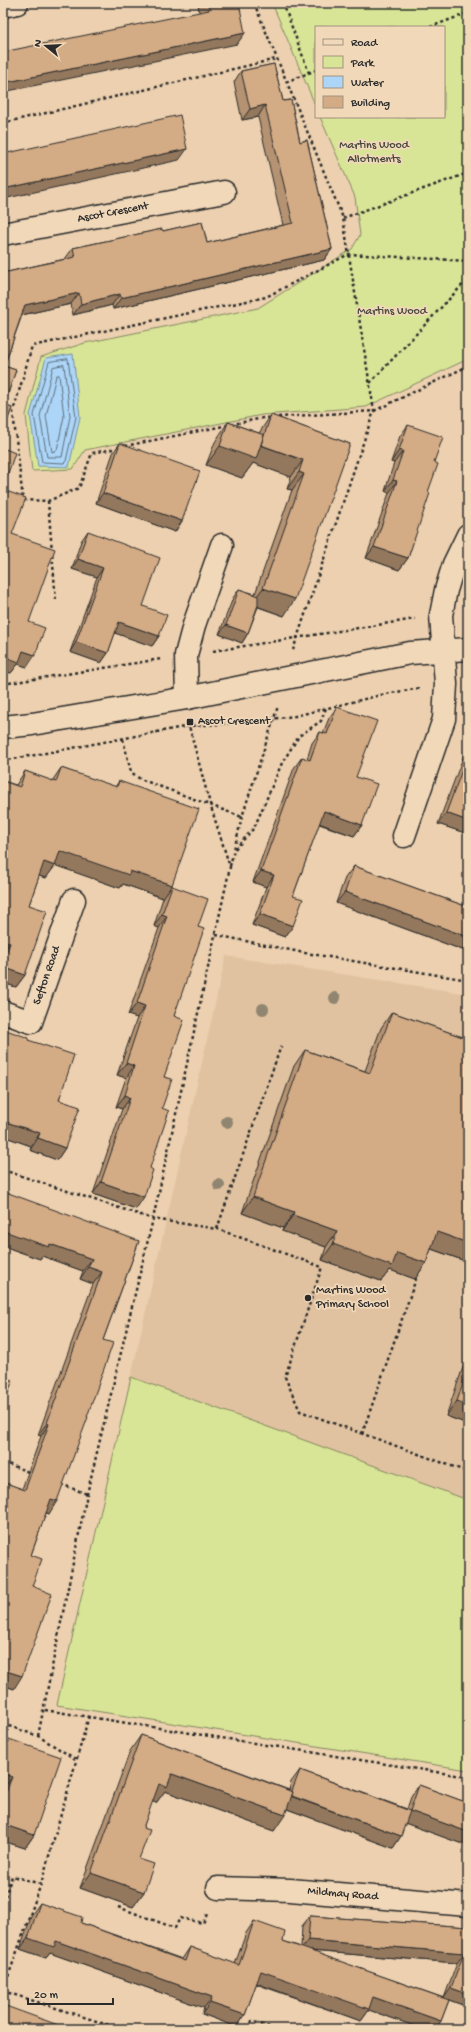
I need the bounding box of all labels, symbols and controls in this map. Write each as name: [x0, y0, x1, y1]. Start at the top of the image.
north arrow: [26, 26, 66, 66]
legend: [315, 26, 445, 118]
text: Road: [351, 37, 378, 51]
text: N: [32, 38, 45, 49]
text: Park: [350, 57, 376, 71]
text: Water: [351, 77, 385, 91]
text: Building: [350, 97, 390, 111]
park label: Martins Wood Allotments: [339, 139, 410, 167]
street label: Ascot Crescent: [76, 199, 151, 227]
park label: Martins Wood: [357, 305, 428, 319]
place label: Ascot Crescent: [198, 715, 271, 729]
marker: Ascot Crescent: [185, 717, 195, 727]
street label: Sefton Road: [31, 943, 65, 1007]
place label: Martins Wood Primary School: [315, 1284, 389, 1312]
marker: Martins Wood Primary School: [303, 1293, 313, 1303]
street label: Mildmay Road: [307, 1884, 380, 1904]
scale bar: [28, 1980, 113, 2006]
text: 20 m: [34, 1989, 59, 2003]

